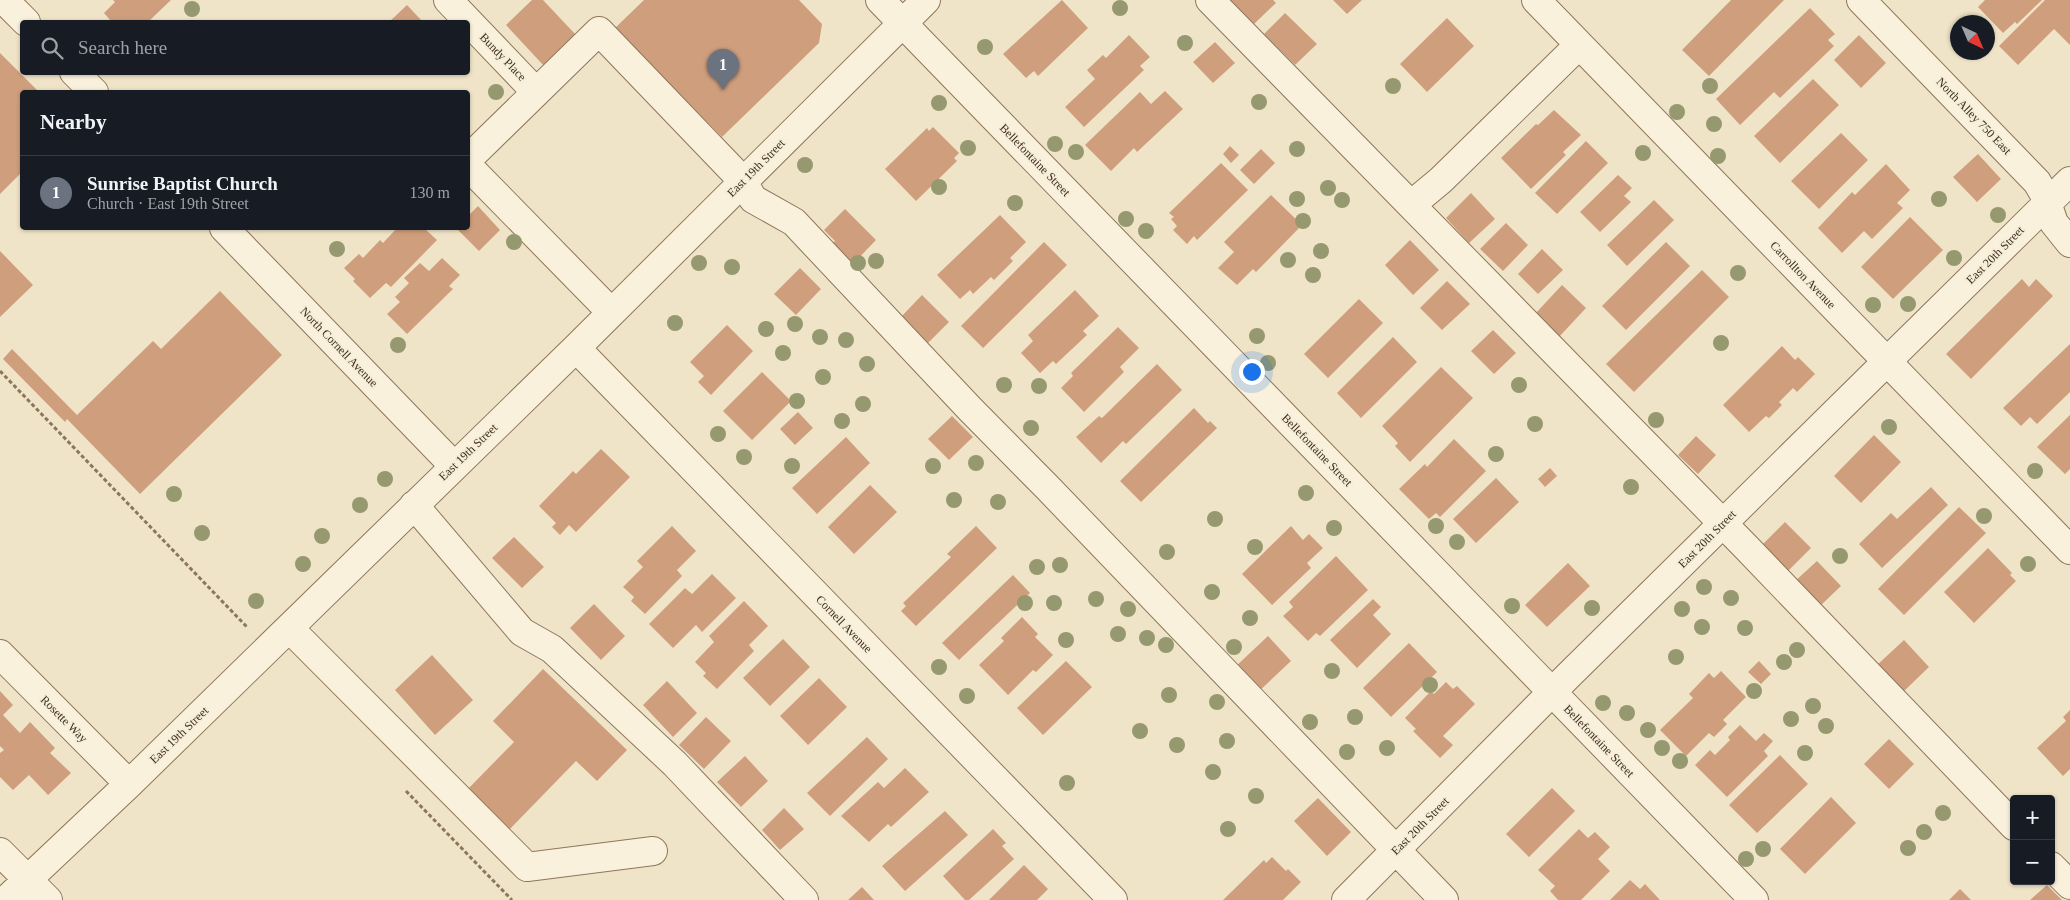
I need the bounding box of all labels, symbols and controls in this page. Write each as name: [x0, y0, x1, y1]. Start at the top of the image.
north arrow: [1950, 15, 1995, 60]
search box: [20, 20, 470, 75]
street label: Bundy Place: [477, 30, 529, 84]
icon: search: [38, 34, 66, 62]
text: Search here: [78, 37, 167, 58]
pin: 1: [707, 49, 739, 90]
street label: North Alley 750 East: [1934, 75, 2015, 158]
text: Nearby: [40, 110, 107, 134]
street label: Bellefontaine Street: [997, 121, 1074, 200]
street label: East 19th Street: [724, 136, 788, 200]
text: Sunrise Baptist Church: [87, 173, 278, 194]
text: 1: [52, 184, 60, 201]
text: 130 m: [410, 184, 450, 201]
text: Church · East 19th Street: [87, 195, 249, 212]
street label: East 20th Street: [1963, 223, 2027, 287]
street label: Carrollton Avenue: [1767, 238, 1839, 312]
street label: North Cornell Avenue: [297, 304, 381, 390]
your location: [1239, 359, 1265, 385]
street label: Bellefontaine Street: [1279, 411, 1356, 490]
street label: East 19th Street: [436, 420, 501, 483]
street label: East 20th Street: [1675, 507, 1739, 571]
street label: Cornell Avenue: [813, 592, 875, 656]
street label: Rosette Way: [38, 693, 90, 745]
street label: Bellefontaine Street: [1561, 702, 1638, 781]
street label: East 19th Street: [147, 703, 212, 766]
street label: East 20th Street: [1388, 794, 1452, 858]
map controls: [2010, 795, 2055, 885]
button: +: [2010, 795, 2055, 840]
button: −: [2010, 840, 2055, 885]

